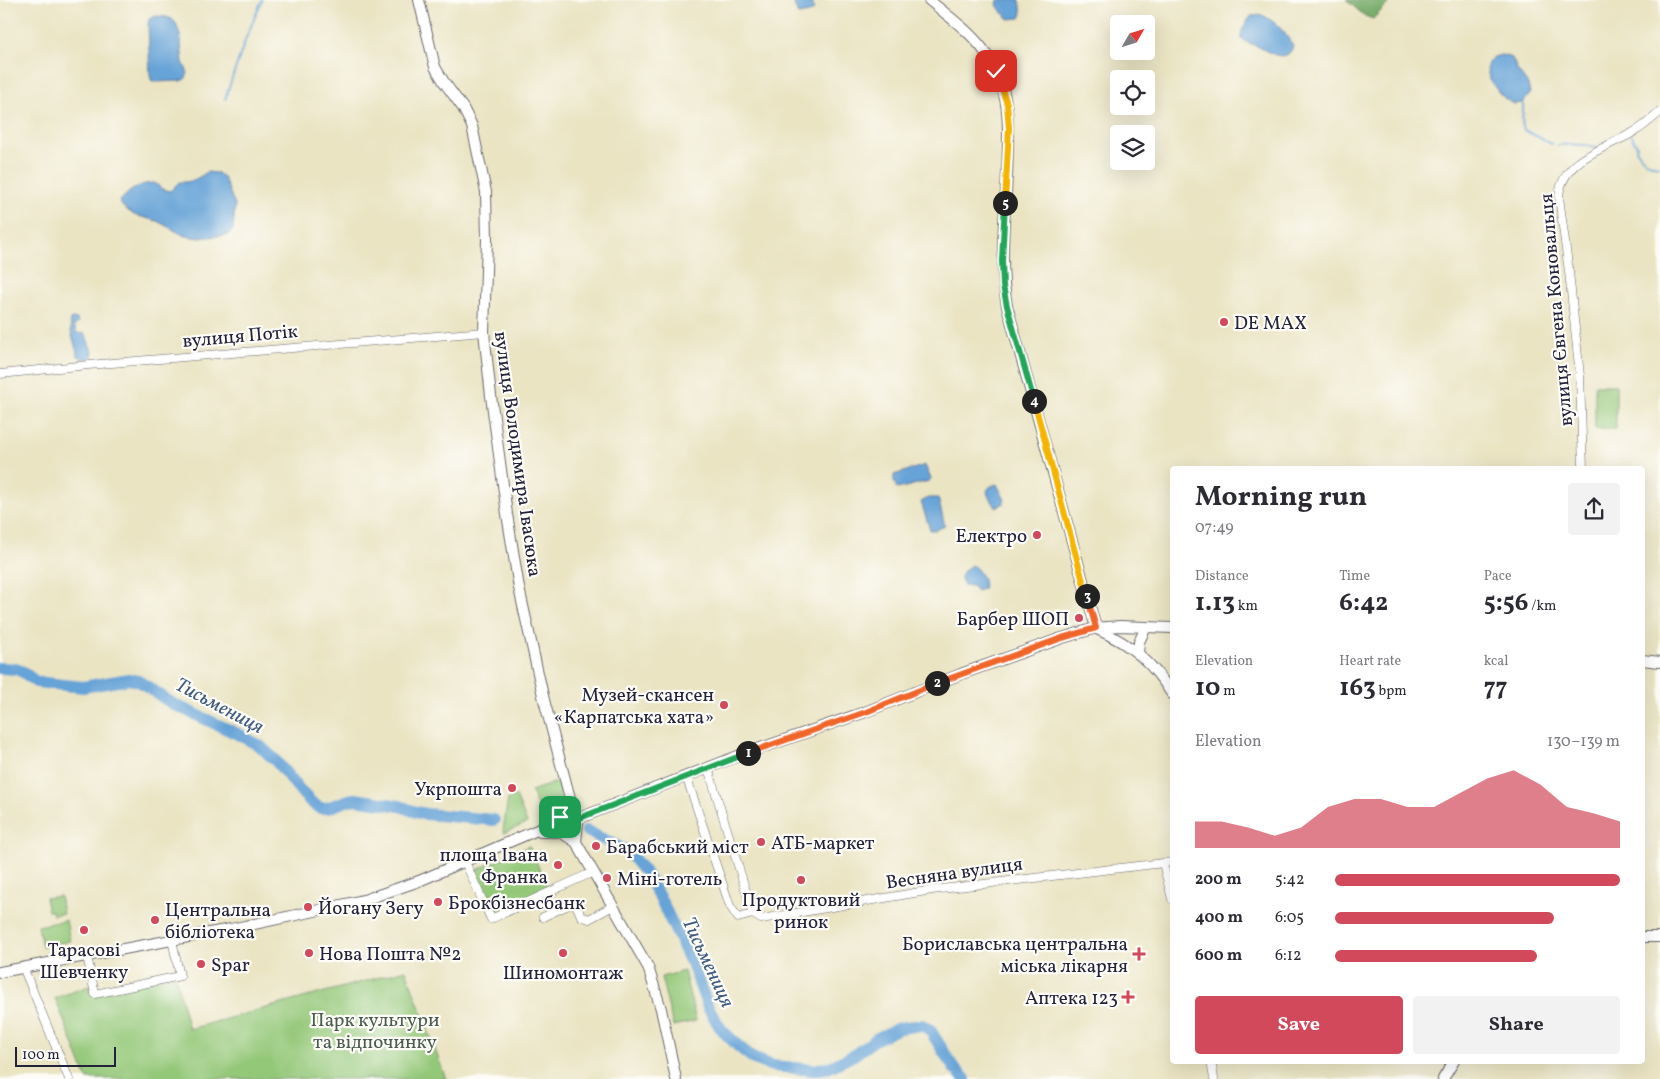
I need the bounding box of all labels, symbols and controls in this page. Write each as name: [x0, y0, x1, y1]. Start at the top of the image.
north arrow: [1110, 15, 1155, 60]
map controls: [1110, 15, 1155, 170]
pin: [975, 50, 1017, 92]
icon: check: [982, 57, 1010, 85]
button: locate: [1110, 70, 1155, 115]
button: layers: [1110, 125, 1155, 170]
pin: 5: [992, 190, 1018, 216]
street label: вулиця Євгена Коновальця: [1534, 192, 1580, 427]
text: 5: [1002, 194, 1009, 213]
place label: DE MAX: [1234, 311, 1307, 337]
marker: DE MAX: [1218, 316, 1230, 328]
street label: вулиця Потік: [182, 319, 299, 355]
street label: вулиця Володимира Івасюка: [487, 330, 547, 579]
pin: 4: [1022, 388, 1046, 414]
text: 4: [1030, 392, 1039, 411]
text: Morning run: [1195, 478, 1367, 517]
button: share: [1568, 483, 1620, 535]
text: 07:49: [1195, 517, 1234, 539]
place label: Електро: [956, 524, 1027, 550]
marker: Електро: [1031, 529, 1043, 541]
text: Distance: [1195, 567, 1249, 586]
text: Time: [1339, 567, 1370, 586]
text: Pace: [1484, 567, 1512, 586]
pin: 3: [1074, 584, 1100, 608]
text: 1.13: [1195, 586, 1235, 621]
text: 6:42: [1339, 586, 1388, 621]
text: 5:56: [1484, 586, 1529, 621]
text: 3: [1084, 587, 1091, 606]
text: km: [1235, 597, 1258, 616]
text: /km: [1529, 597, 1556, 616]
place label: Барбер ШОП: [957, 607, 1069, 633]
marker: Барбер ШОП: [1073, 612, 1085, 624]
text: Elevation: [1195, 652, 1253, 671]
text: Heart rate: [1339, 652, 1401, 671]
text: kcal: [1484, 652, 1509, 671]
pin: 2: [924, 670, 950, 696]
text: 10: [1195, 671, 1220, 706]
text: 163: [1339, 671, 1376, 706]
text: 77: [1484, 671, 1508, 706]
water label: Тисьмениця: [170, 672, 268, 742]
text: 2: [934, 674, 941, 693]
text: m: [1220, 682, 1236, 701]
text: bpm: [1376, 682, 1407, 701]
place label: Музей-скансен «Карпатська хата»: [554, 683, 714, 731]
marker: Музей-скансен «Карпатська хата»: [718, 699, 730, 711]
text: Elevation: [1195, 731, 1262, 753]
text: 130–139 m: [1547, 731, 1620, 753]
pin: 1: [736, 740, 760, 766]
text: 1: [746, 744, 751, 763]
place label: Укрпошта: [414, 777, 502, 803]
marker: Укрпошта: [506, 782, 518, 794]
pin: [539, 796, 581, 838]
icon: arrive: [546, 803, 574, 831]
place label: АТБ-маркет: [771, 831, 875, 857]
place label: Барабський міст: [606, 835, 749, 861]
marker: АТБ-маркет: [755, 836, 767, 848]
marker: Барабський міст: [590, 840, 602, 852]
place label: площа Івана Франка: [440, 843, 548, 891]
street label: Весняна вулиця: [884, 852, 1024, 896]
marker: площа Івана Франка: [552, 859, 564, 871]
place label: Міні-готель: [617, 867, 722, 893]
text: 200 m: [1195, 869, 1242, 891]
text: 5:42: [1275, 869, 1305, 891]
marker: Міні-готель: [601, 872, 613, 884]
marker: Продуктовий ринок: [795, 874, 807, 886]
place label: Продуктовий ринок: [742, 888, 860, 936]
place label: Брокбізнесбанк: [448, 891, 585, 917]
place label: Йогану Зегу: [318, 896, 424, 922]
marker: Брокбізнесбанк: [432, 896, 444, 908]
place label: Центральна бібліотека: [165, 898, 271, 946]
marker: Йогану Зегу: [302, 901, 314, 913]
text: 400 m: [1195, 907, 1243, 929]
text: 6:05: [1275, 907, 1304, 929]
water label: Тисьмениця: [674, 913, 740, 1013]
marker: Центральна бібліотека: [149, 914, 161, 926]
marker: Тарасові Шевченку: [78, 924, 90, 936]
place label: Бориславська центральна міська лікарня: [902, 932, 1128, 980]
place label: Тарасові Шевченку: [40, 938, 128, 986]
place label: Нова Пошта №2: [319, 942, 461, 968]
text: 600 m: [1195, 945, 1242, 967]
text: 6:12: [1275, 945, 1302, 967]
marker: Нова Пошта №2: [303, 947, 315, 959]
marker: Шиномонтаж: [557, 947, 569, 959]
marker: Бориславська центральна міська лікарня: [1132, 947, 1146, 961]
place label: Spar: [211, 953, 250, 979]
marker: Spar: [195, 958, 207, 970]
place label: Шиномонтаж: [503, 961, 623, 987]
place label: Аптека 123: [1025, 986, 1118, 1012]
marker: Аптека 123: [1122, 991, 1134, 1003]
button: Save: [1195, 996, 1403, 1054]
button: Share: [1413, 996, 1620, 1054]
park label: Парк культури та відпочинку: [311, 1008, 439, 1056]
scale bar: [15, 1044, 116, 1067]
text: 100 m: [22, 1046, 60, 1065]

